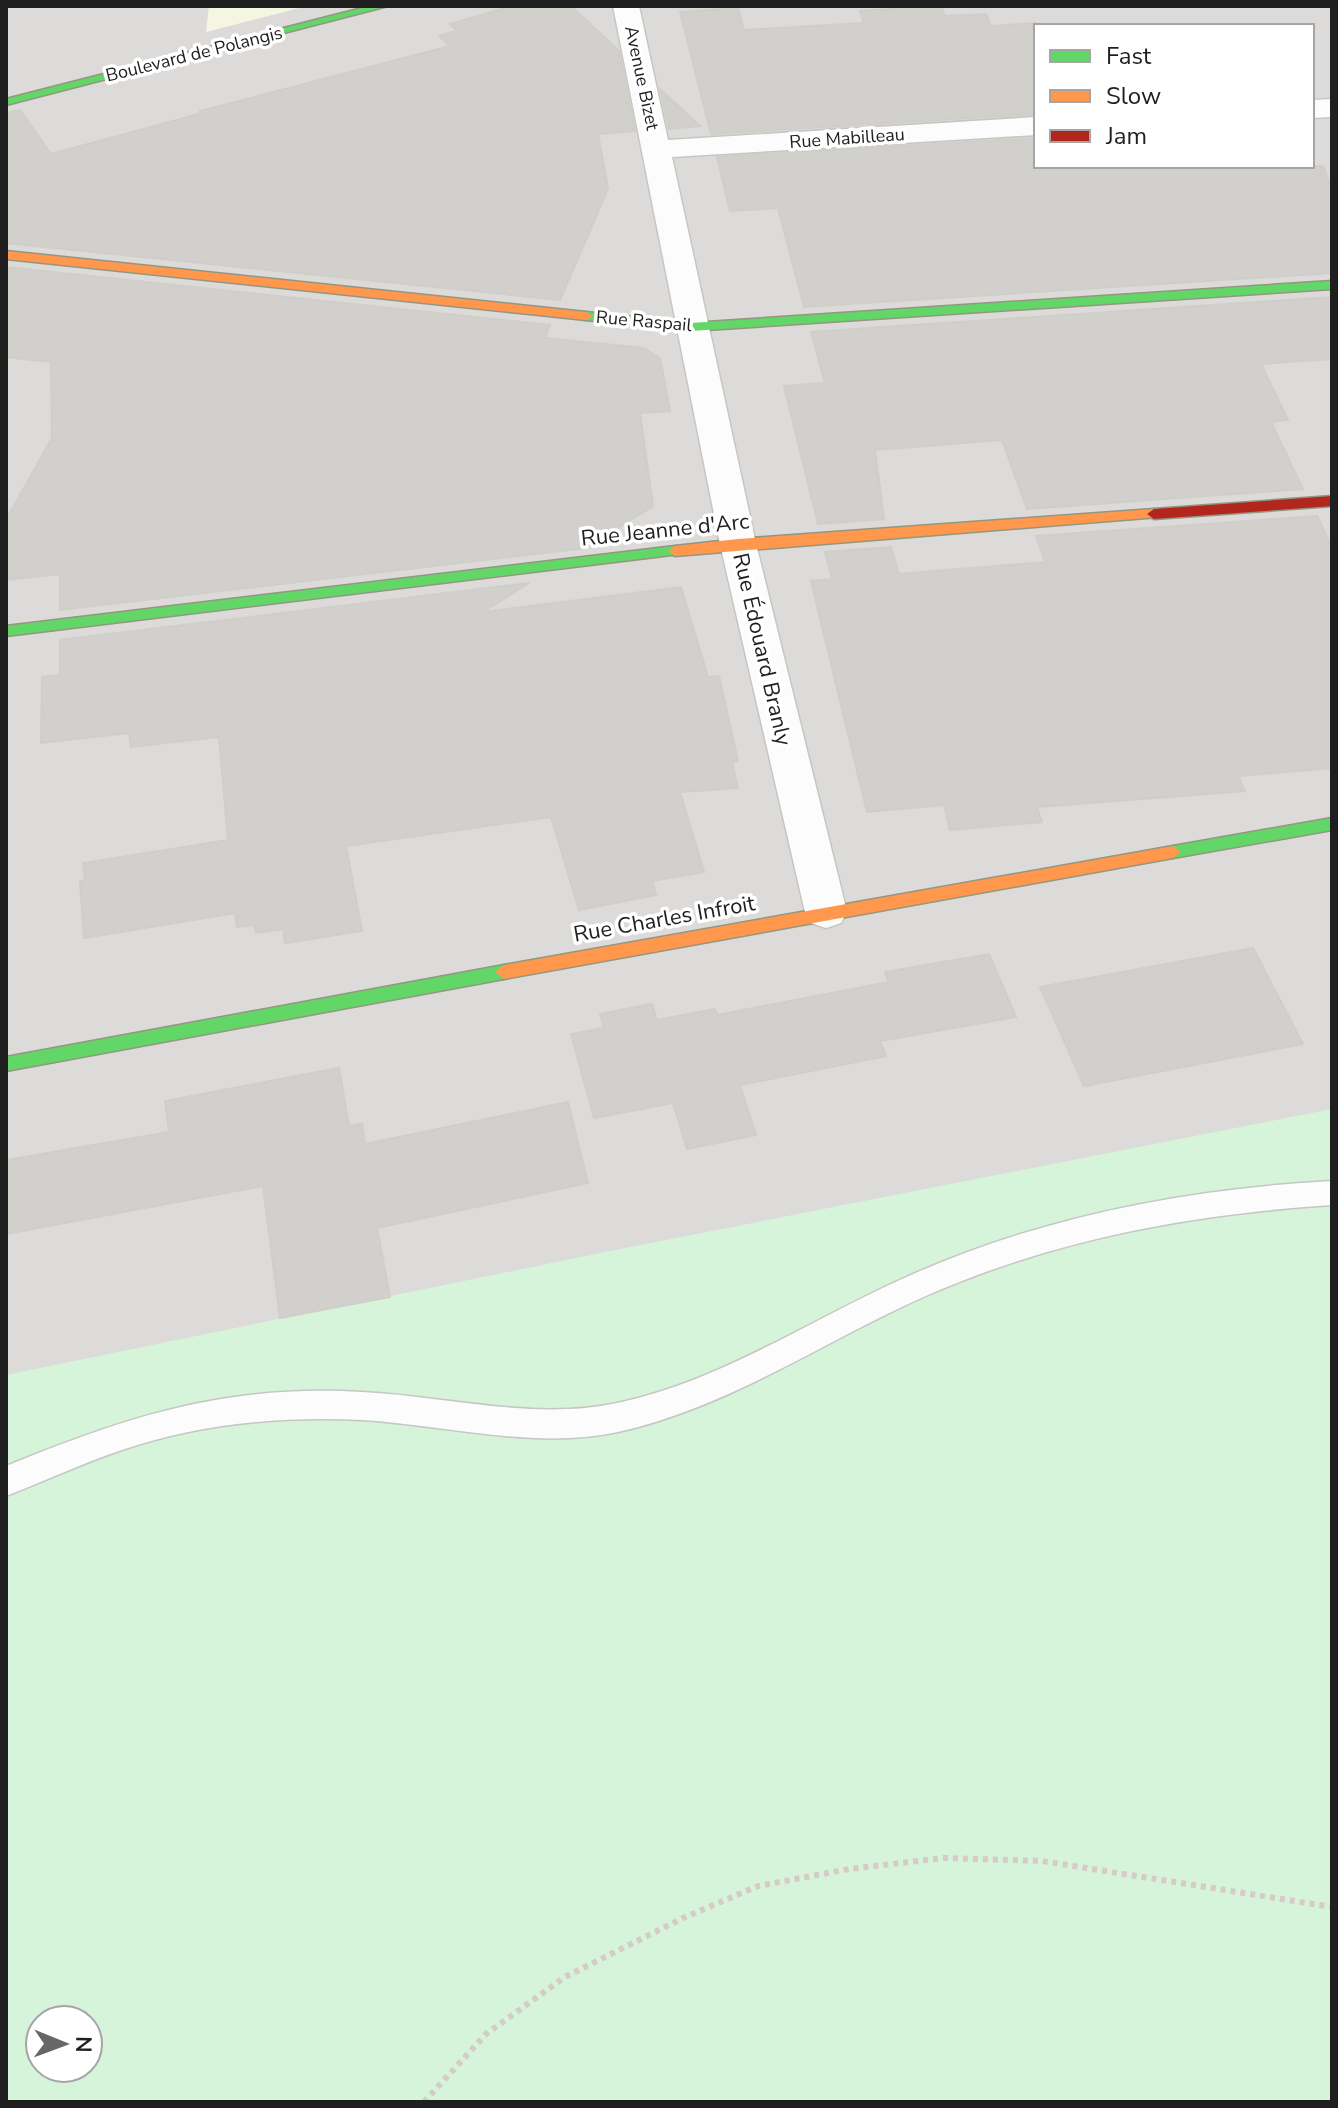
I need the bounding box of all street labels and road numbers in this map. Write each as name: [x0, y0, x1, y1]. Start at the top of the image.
street label: Boulevard de Polangis: [103, 20, 285, 88]
street label: Avenue Bizet: [619, 24, 665, 133]
street label: Rue Mabilleau: [788, 122, 906, 154]
street label: Rue Raspail: [595, 305, 694, 337]
street label: Rue Jeanne d'Arc: [580, 506, 751, 554]
street label: Rue Édouard Branly: [725, 550, 799, 749]
street label: Rue Charles Infroit: [571, 888, 758, 950]

